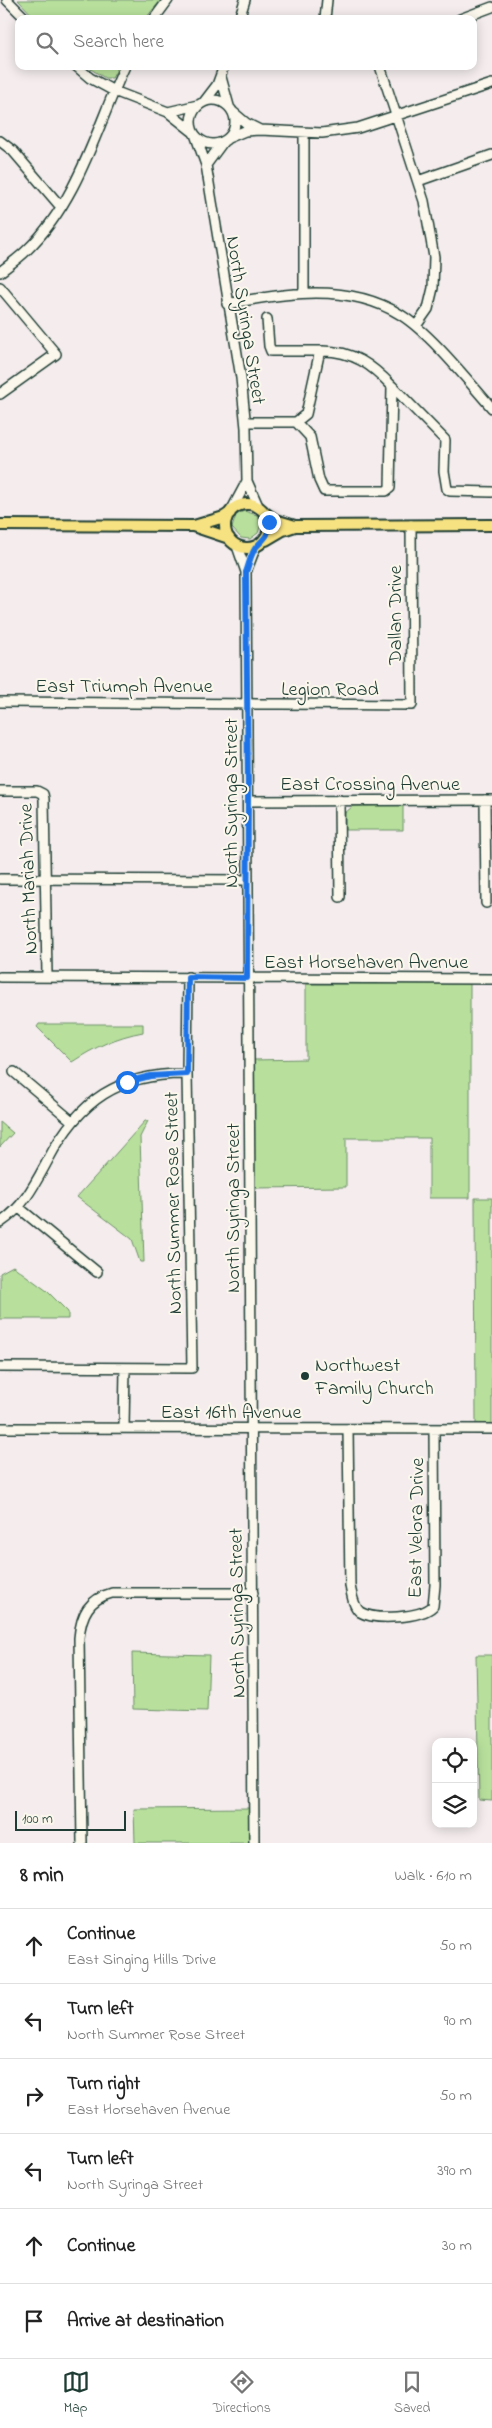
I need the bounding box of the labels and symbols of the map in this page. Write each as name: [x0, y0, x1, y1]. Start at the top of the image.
street label: North Syringa Street: [216, 234, 272, 407]
route end: [258, 511, 281, 534]
street label: Dallan Drive: [382, 565, 411, 666]
street label: East Triumph Avenue: [35, 673, 213, 702]
street label: Legion Road: [281, 676, 379, 706]
street label: North Syringa Street: [218, 718, 248, 888]
street label: East Crossing Avenue: [280, 771, 460, 801]
street label: North Mariah Drive: [12, 803, 47, 955]
street label: East Horsehaven Avenue: [264, 949, 468, 978]
route start: [116, 1071, 139, 1094]
street label: North Summer Rose Street: [158, 1091, 191, 1315]
street label: North Syringa Street: [220, 1123, 250, 1293]
place label: Northwest Family Church: [314, 1352, 434, 1404]
marker: Northwest Family Church: [299, 1370, 311, 1382]
street label: East 16th Avenue: [161, 1399, 302, 1428]
street label: East Velora Drive: [402, 1457, 433, 1599]
street label: North Syringa Street: [223, 1527, 255, 1698]
scale bar: [15, 1808, 126, 1831]

